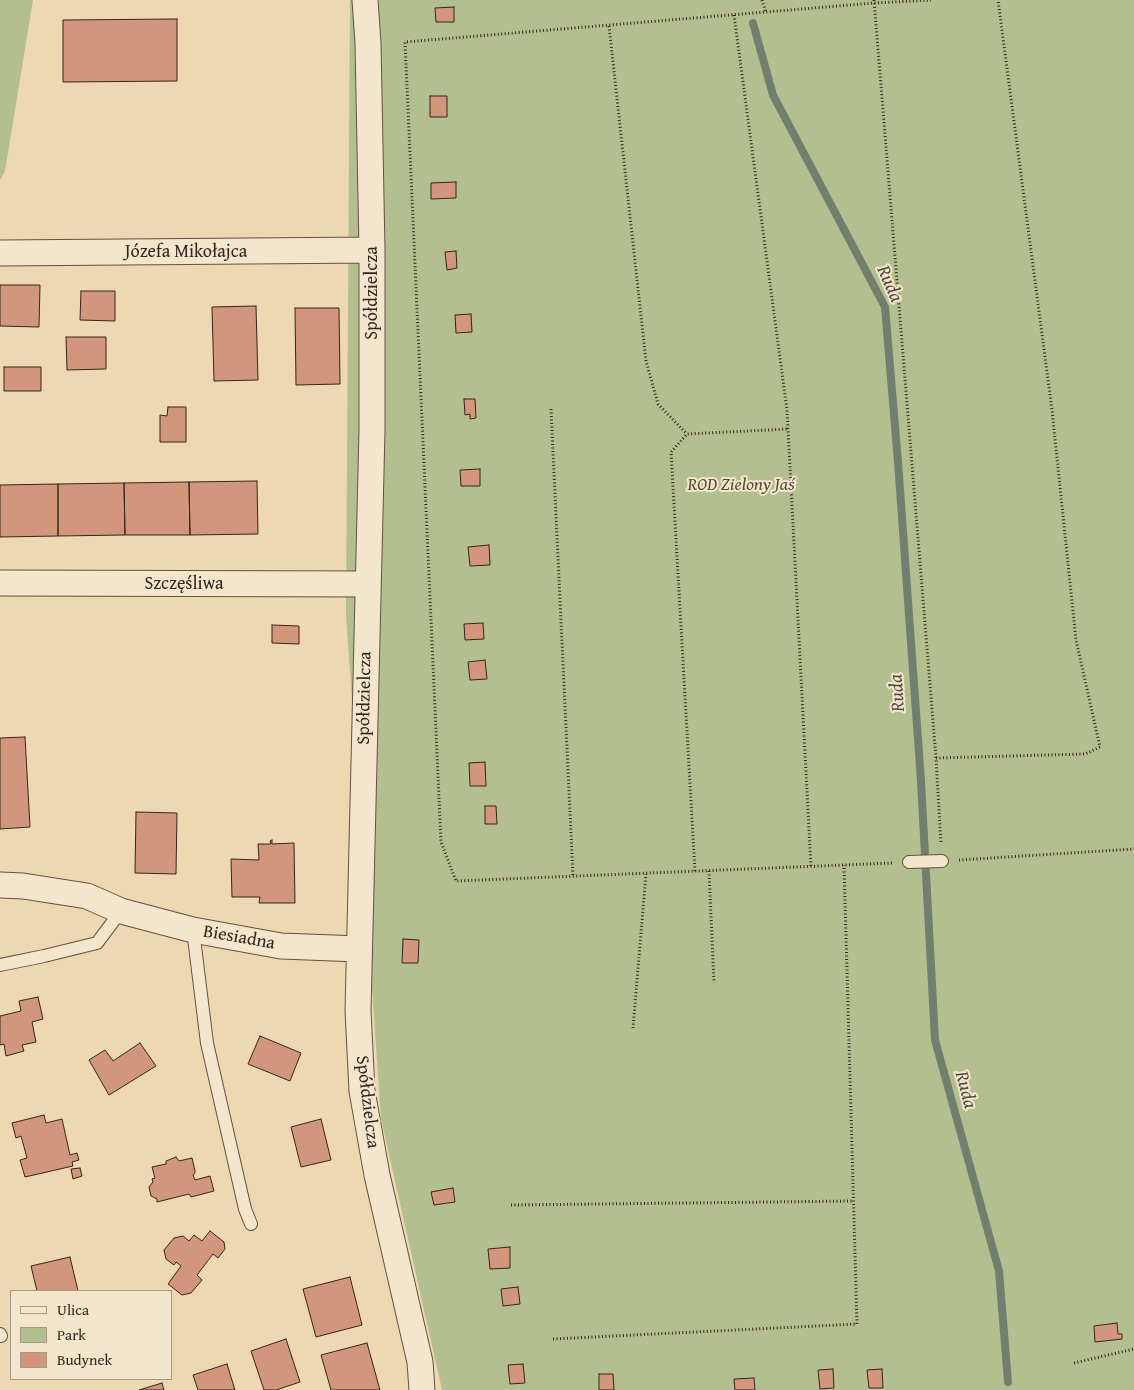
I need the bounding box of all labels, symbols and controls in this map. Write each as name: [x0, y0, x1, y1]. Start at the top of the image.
street label: Józefa Mikołajca: [125, 241, 247, 263]
street label: Spółdzielcza: [361, 246, 383, 340]
water label: Ruda: [871, 262, 907, 306]
park label: ROD Zielony Jaś: [687, 474, 795, 496]
street label: Szczęśliwa: [144, 573, 224, 595]
street label: Spółdzielcza: [353, 651, 377, 745]
water label: Ruda: [885, 673, 911, 713]
street label: Biesiadna: [201, 921, 277, 955]
street label: Spółdzielcza: [351, 1054, 383, 1150]
water label: Ruda: [949, 1069, 981, 1111]
legend: [10, 1290, 172, 1380]
text: Ulica: [57, 1299, 89, 1320]
text: Park: [57, 1324, 86, 1345]
text: Budynek: [57, 1349, 112, 1370]

